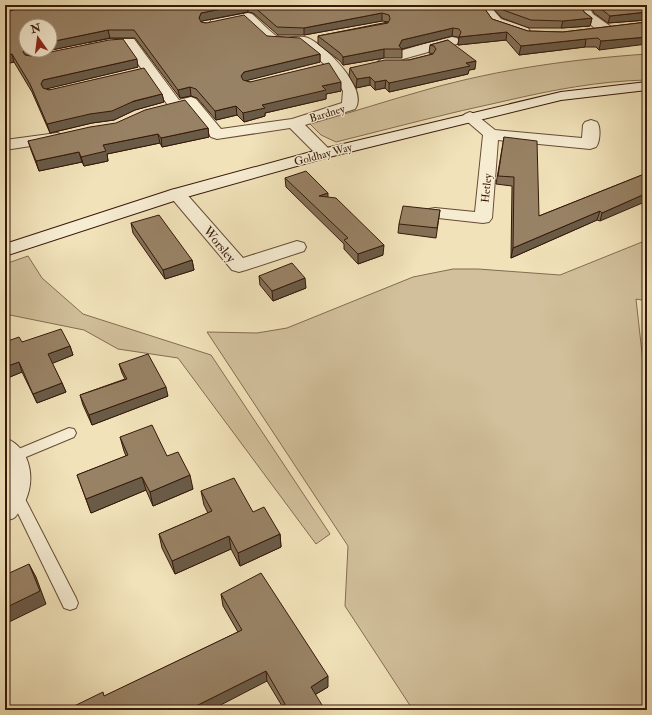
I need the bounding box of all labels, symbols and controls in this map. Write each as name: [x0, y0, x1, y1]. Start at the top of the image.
north arrow: [18, 18, 58, 58]
text: N: [28, 21, 43, 37]
street label: Bardney: [308, 102, 347, 126]
street label: Goldhay Way: [293, 140, 354, 169]
street label: Hetley: [479, 173, 496, 203]
street label: Worsley: [198, 223, 239, 267]

